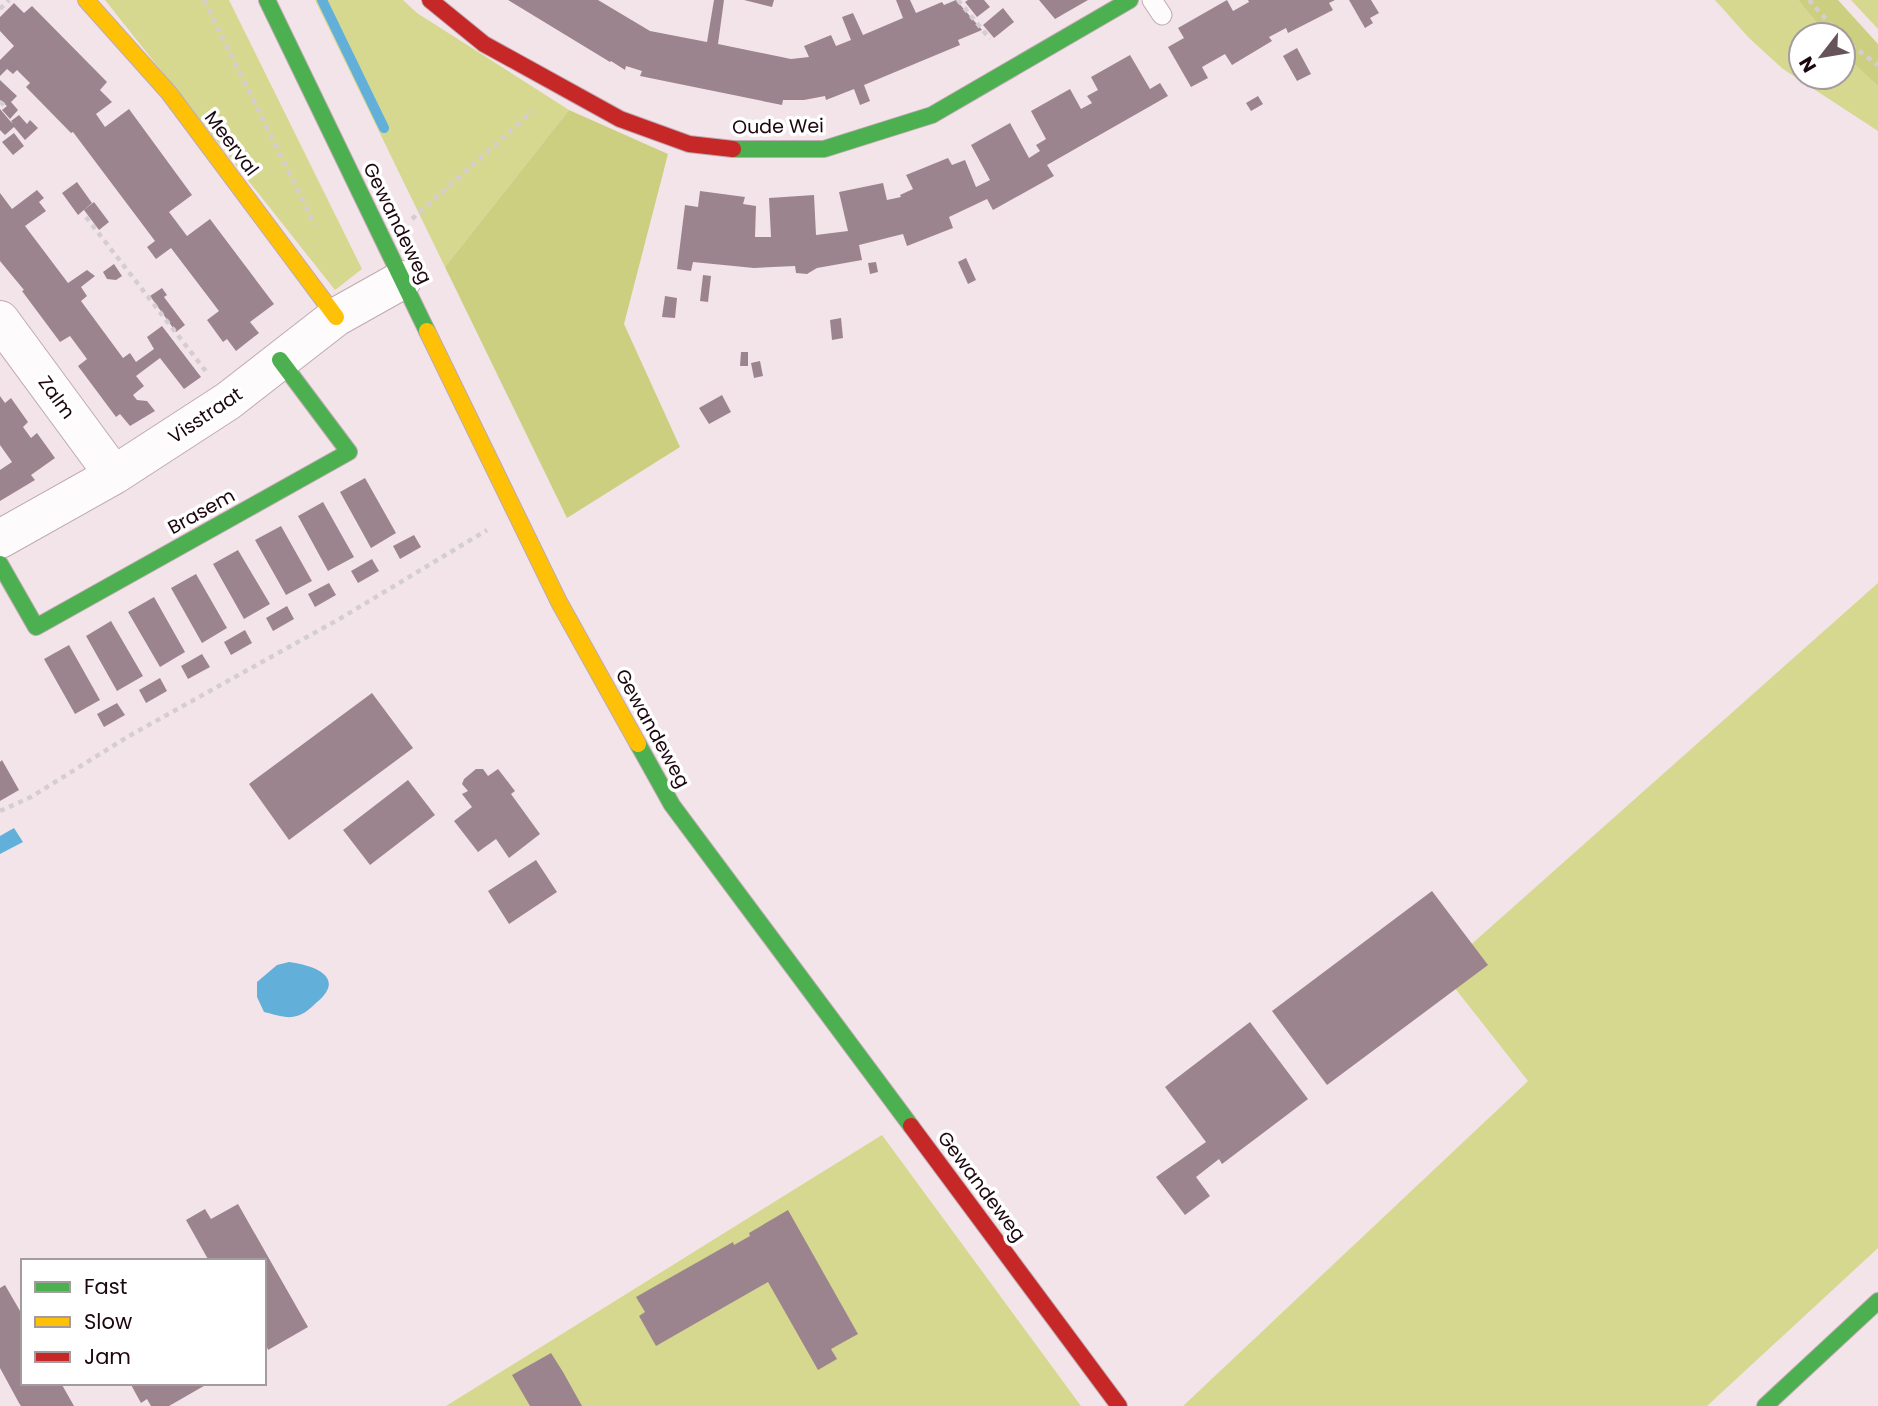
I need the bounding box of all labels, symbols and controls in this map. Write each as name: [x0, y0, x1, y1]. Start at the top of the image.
north arrow: [1787, 21, 1857, 91]
text: N: [1793, 51, 1823, 78]
street label: Meerval: [198, 105, 265, 181]
street label: Oude Wei: [732, 112, 824, 141]
street label: Gewandeweg: [356, 158, 439, 288]
street label: Zalm: [32, 370, 81, 424]
street label: Visstraat: [163, 381, 248, 450]
street label: Brasem: [163, 482, 240, 541]
street label: Gewandeweg: [609, 664, 696, 793]
street label: Gewandeweg: [931, 1125, 1032, 1247]
legend: [21, 1259, 266, 1385]
text: Fast: [84, 1272, 127, 1301]
text: Slow: [84, 1307, 132, 1336]
text: Jam: [84, 1342, 131, 1371]

